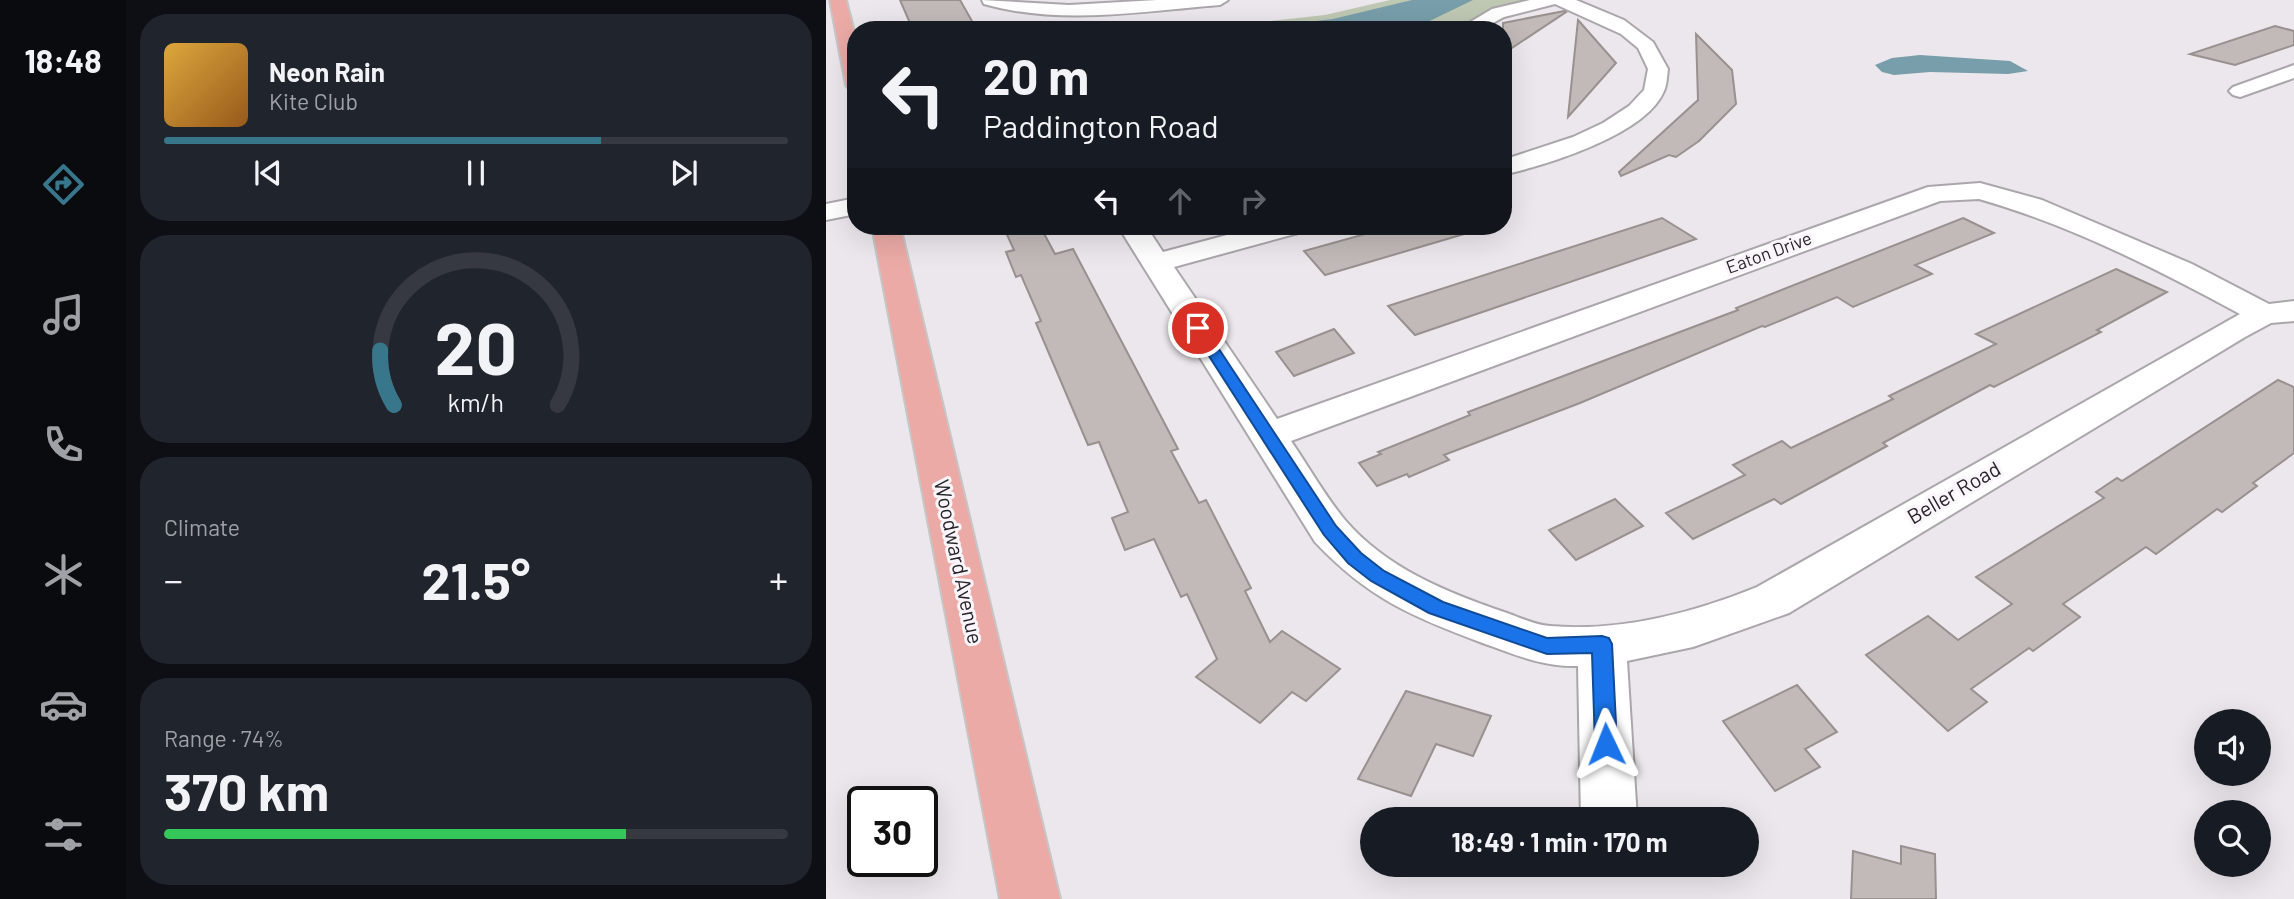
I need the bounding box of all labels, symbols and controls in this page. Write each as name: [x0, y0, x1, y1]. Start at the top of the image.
text: 18:48: [25, 41, 101, 79]
text: 20 m: [983, 46, 1089, 105]
icon: left: [868, 49, 959, 140]
text: Neon Rain: [269, 56, 385, 87]
text: Kite Club: [269, 87, 358, 115]
text: Paddington Road: [983, 106, 1219, 144]
icon: previous: [249, 154, 287, 192]
icon: pause: [457, 154, 495, 192]
icon: next: [665, 154, 703, 192]
icon: directions: [39, 160, 88, 209]
icon: left: [1088, 182, 1126, 220]
icon: ahead: [1161, 182, 1199, 220]
icon: right: [1234, 182, 1272, 220]
street label: Eaton Drive: [1723, 226, 1814, 278]
icon: music: [39, 290, 88, 339]
pin: [1168, 298, 1228, 358]
text: 20: [435, 302, 517, 390]
icon: arrive: [1179, 309, 1217, 347]
text: km/h: [448, 387, 504, 417]
icon: phone: [39, 420, 88, 469]
street label: Beller Road: [1902, 455, 2004, 528]
street label: Woodward Avenue: [930, 477, 989, 646]
text: Climate: [164, 513, 240, 541]
text: 21.5°: [422, 548, 530, 610]
icon: climate: [39, 550, 88, 599]
text: −: [164, 556, 183, 602]
text: +: [769, 556, 788, 602]
icon: car: [39, 680, 88, 729]
position arrow: [1569, 707, 1643, 781]
map controls: [2194, 709, 2271, 877]
button: sound: [2194, 709, 2271, 786]
text: Range · 74%: [164, 724, 284, 752]
text: 370 km: [164, 759, 329, 821]
speed limit sign: 30: [847, 786, 938, 877]
button: search: [2194, 800, 2271, 877]
icon: filters: [39, 810, 88, 859]
text: 18:49 · 1 min · 170 m: [1451, 826, 1668, 857]

